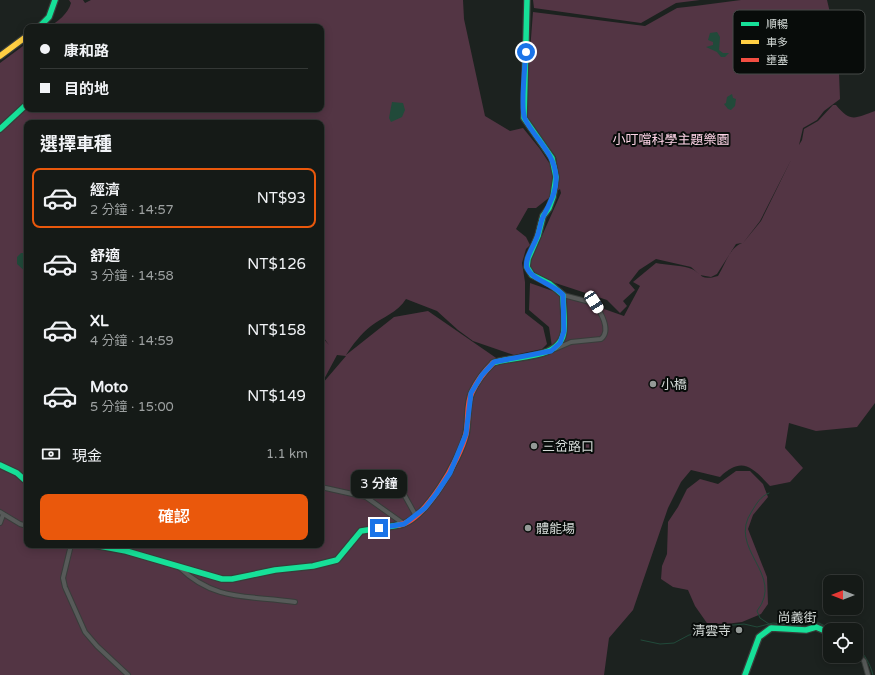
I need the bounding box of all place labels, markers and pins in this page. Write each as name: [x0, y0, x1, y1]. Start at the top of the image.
place label: 小橋: [661, 377, 687, 393]
marker: 小橋: [648, 379, 658, 389]
place label: 三岔路口: [542, 439, 594, 455]
marker: 三岔路口: [529, 441, 539, 451]
place label: 體能場: [536, 521, 575, 537]
marker: 體能場: [523, 523, 533, 533]
place label: 清雲寺: [692, 623, 731, 639]
marker: 清雲寺: [734, 625, 744, 635]

